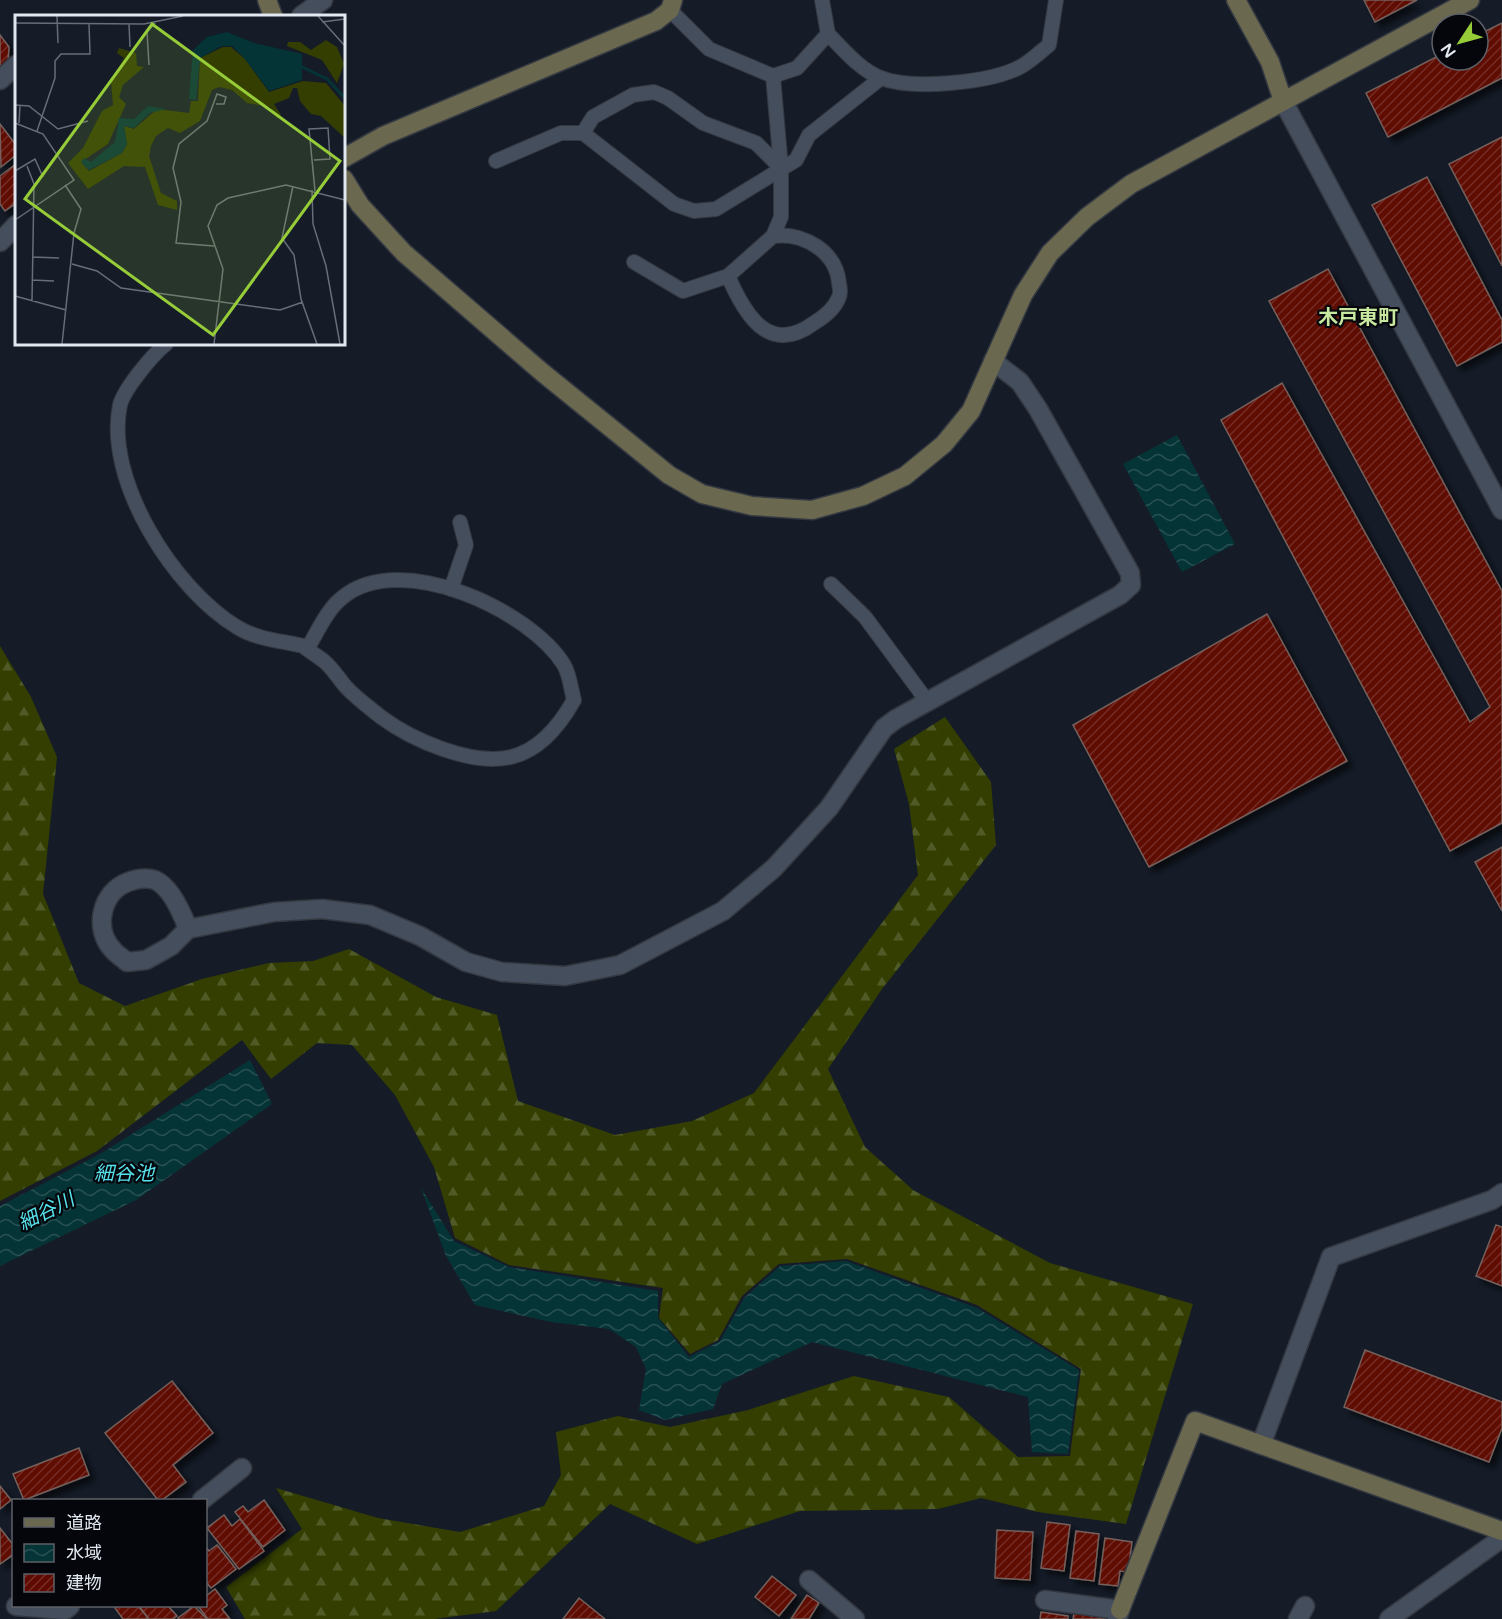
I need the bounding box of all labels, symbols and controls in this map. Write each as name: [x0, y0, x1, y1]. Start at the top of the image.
north arrow: [1430, 12, 1490, 72]
inset map: [15, 15, 345, 345]
text: N: [1437, 39, 1461, 61]
district label: 木戸東町: [1318, 306, 1398, 330]
water label: 細谷池: [94, 1162, 156, 1186]
water label: 細谷川: [14, 1187, 80, 1236]
legend: [12, 1499, 207, 1607]
text: 道路: [66, 1512, 102, 1534]
text: 水域: [66, 1542, 102, 1564]
text: 建物: [66, 1572, 102, 1594]

